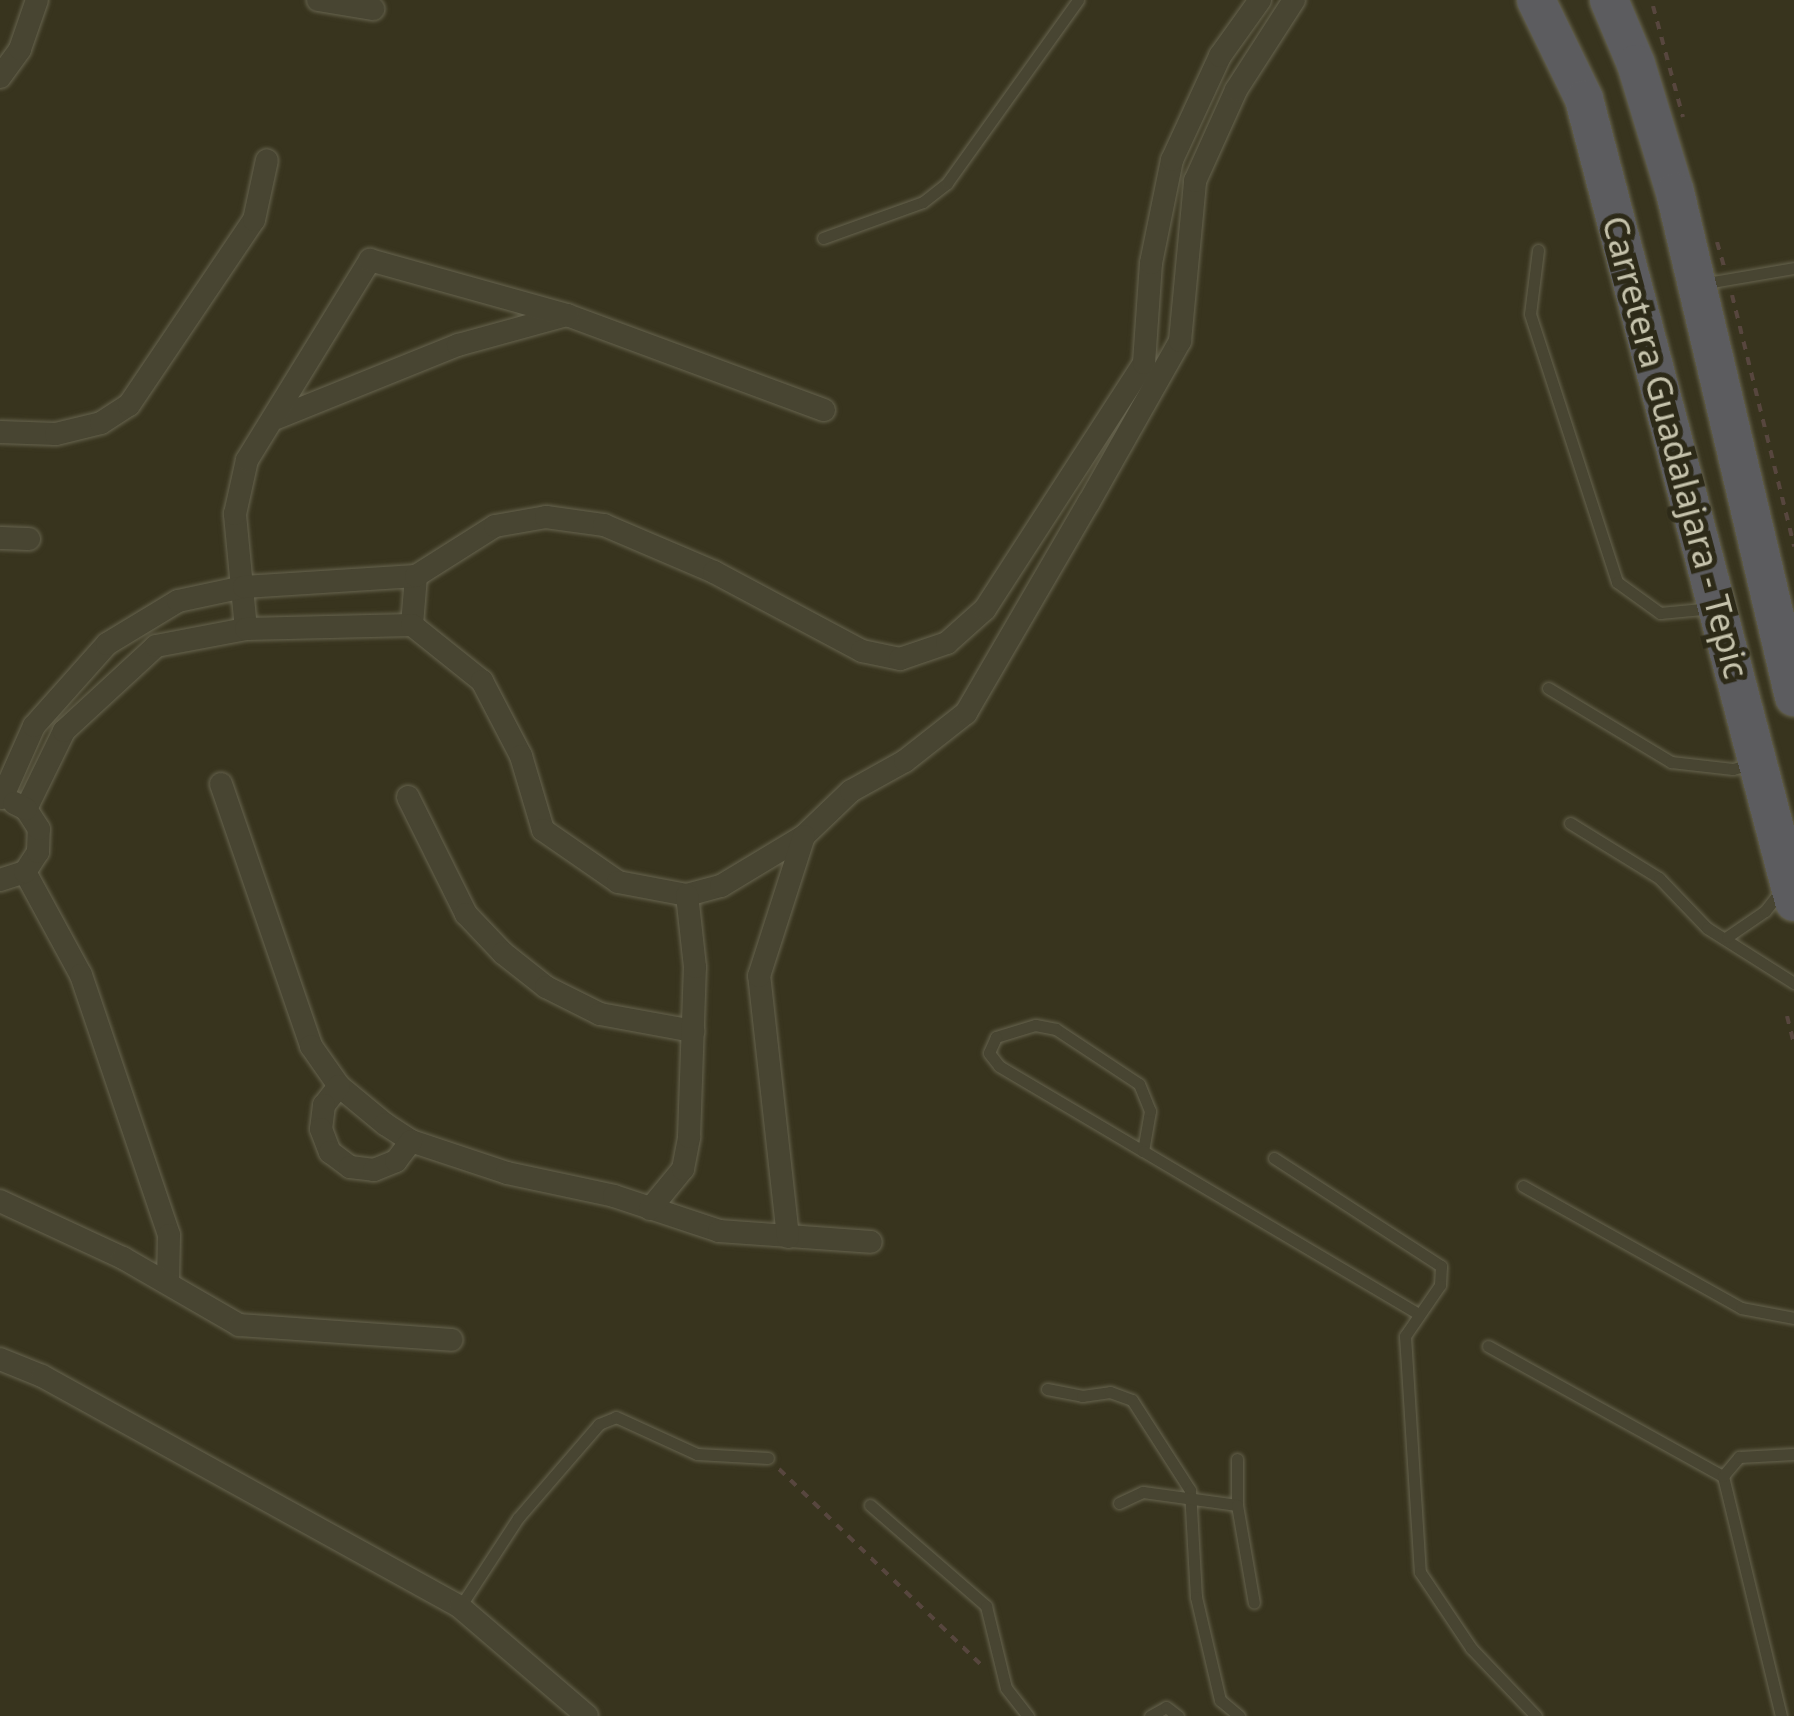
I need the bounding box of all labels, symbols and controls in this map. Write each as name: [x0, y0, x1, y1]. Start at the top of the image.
street label: Carretera Guadalajara - Tepic: [1594, 211, 1758, 683]

